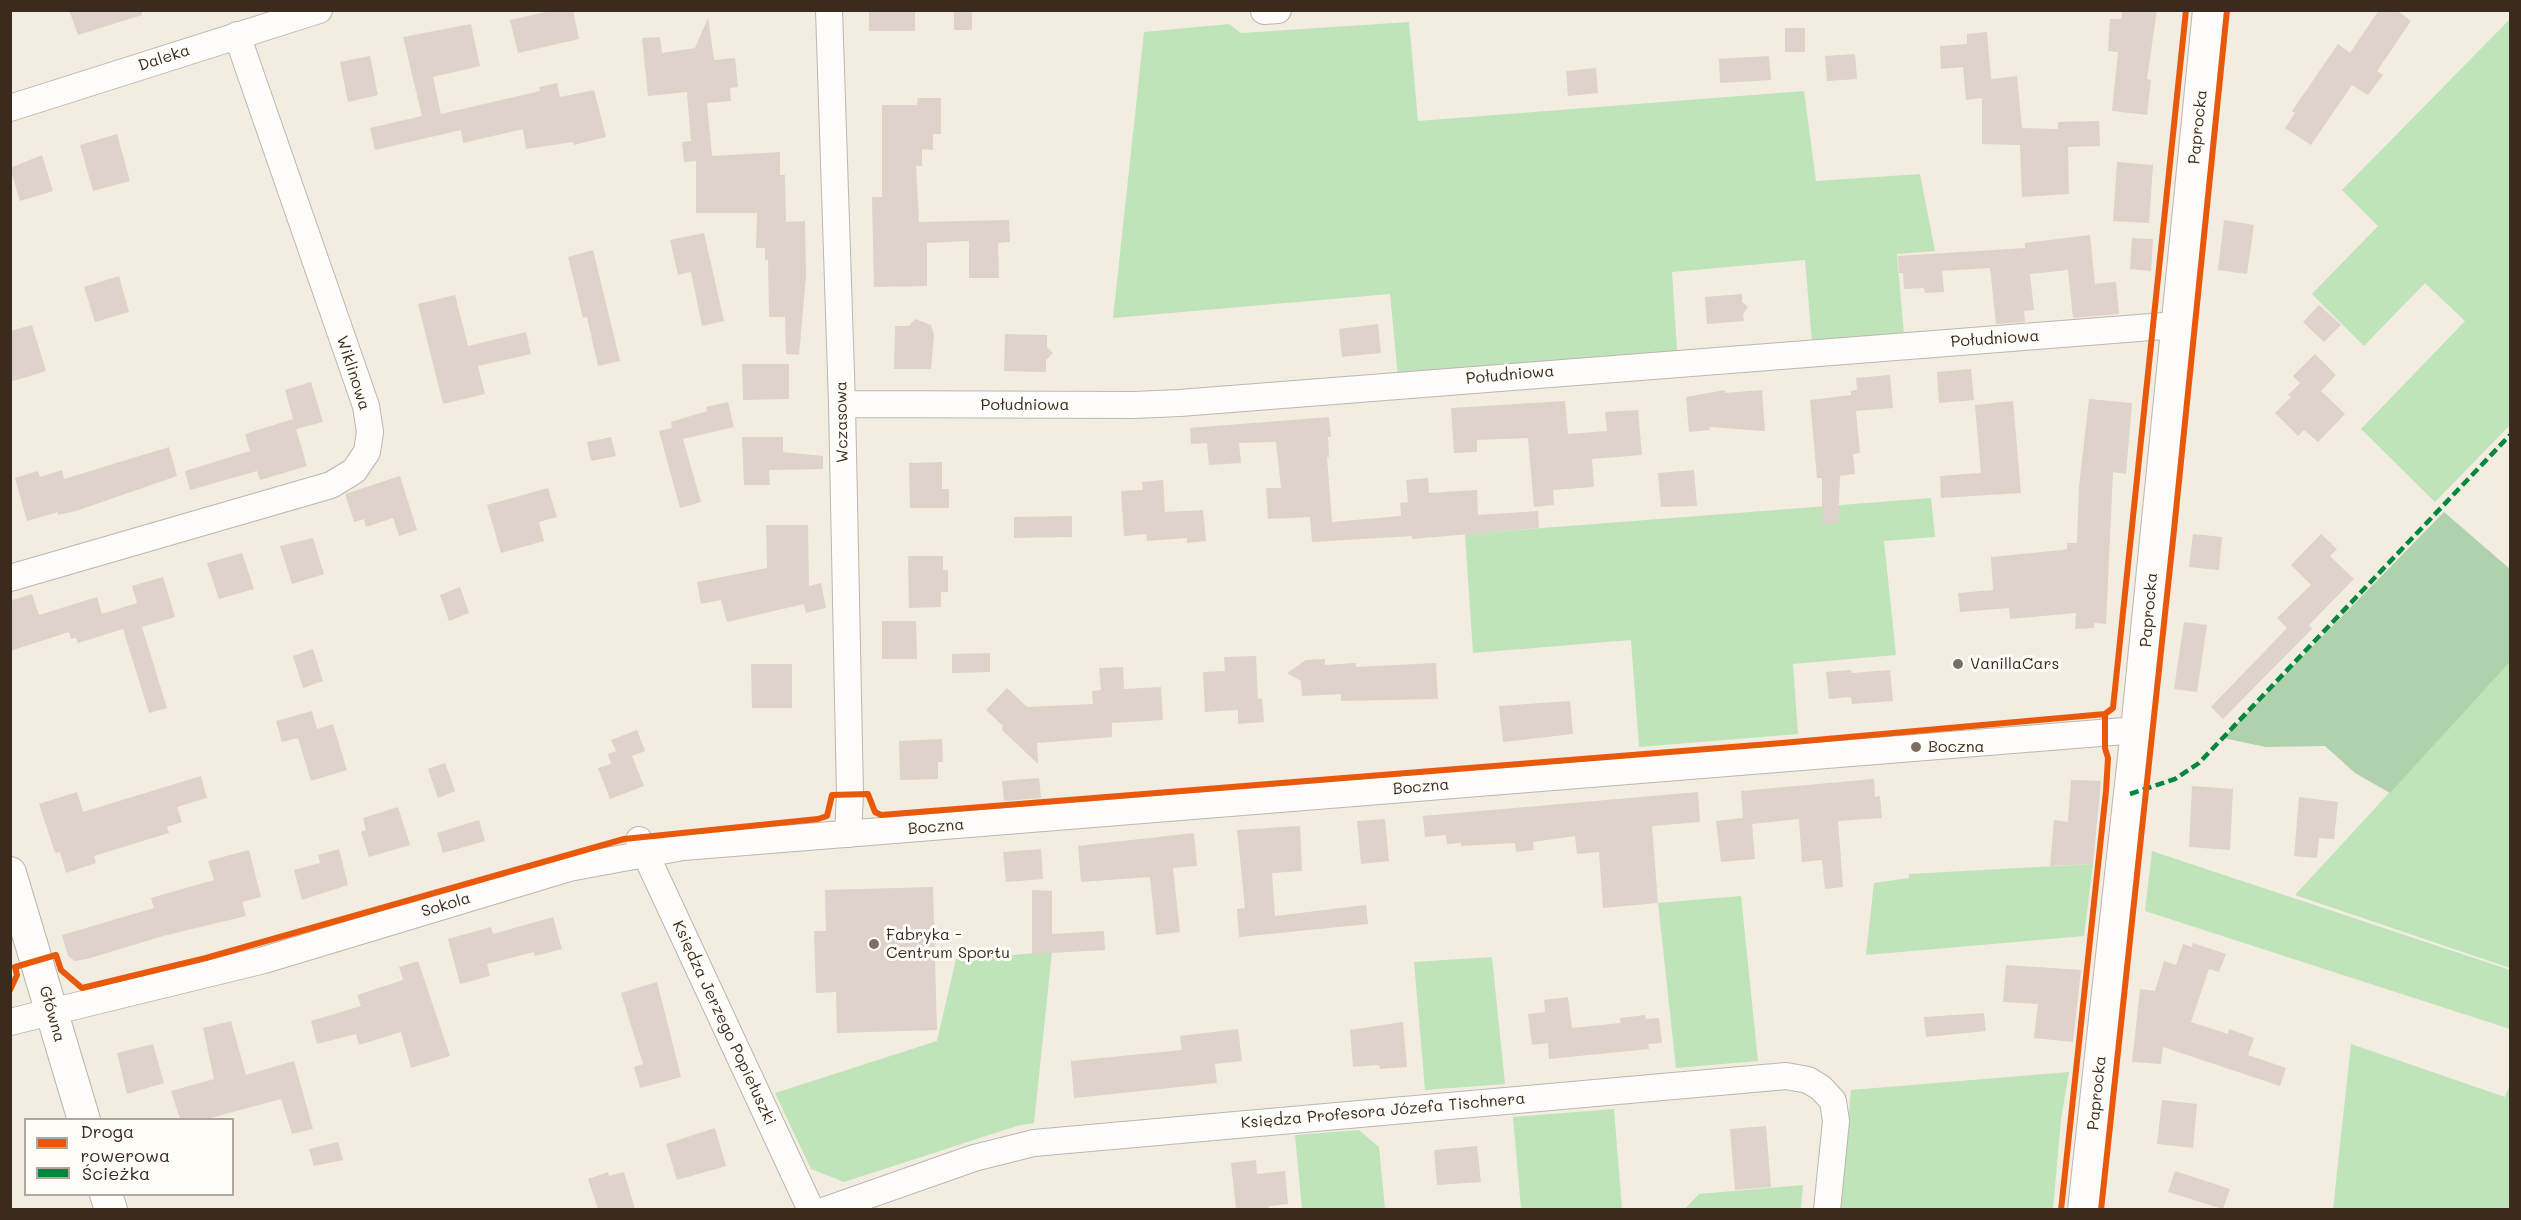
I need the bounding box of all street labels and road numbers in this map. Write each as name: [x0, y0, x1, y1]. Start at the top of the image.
street label: Daleka: [136, 41, 192, 75]
street label: Paprocka: [2185, 89, 2211, 165]
street label: Południowa: [1950, 326, 2040, 352]
street label: Wiklinowa: [332, 333, 374, 413]
street label: Południowa: [1465, 362, 1555, 388]
street label: Wczasowa: [832, 381, 852, 463]
street label: Południowa: [981, 395, 1069, 415]
street label: Paprocka: [2136, 572, 2162, 648]
street label: Boczna: [1392, 775, 1450, 799]
street label: Boczna: [907, 815, 965, 839]
street label: Sokola: [419, 888, 473, 922]
street label: Księdza Jerzego Popiełuszki: [668, 918, 780, 1128]
street label: Główna: [35, 984, 69, 1044]
street label: Paprocka: [2084, 1055, 2110, 1131]
street label: Księdza Profesora Józefa Tischnera: [1240, 1089, 1526, 1133]

